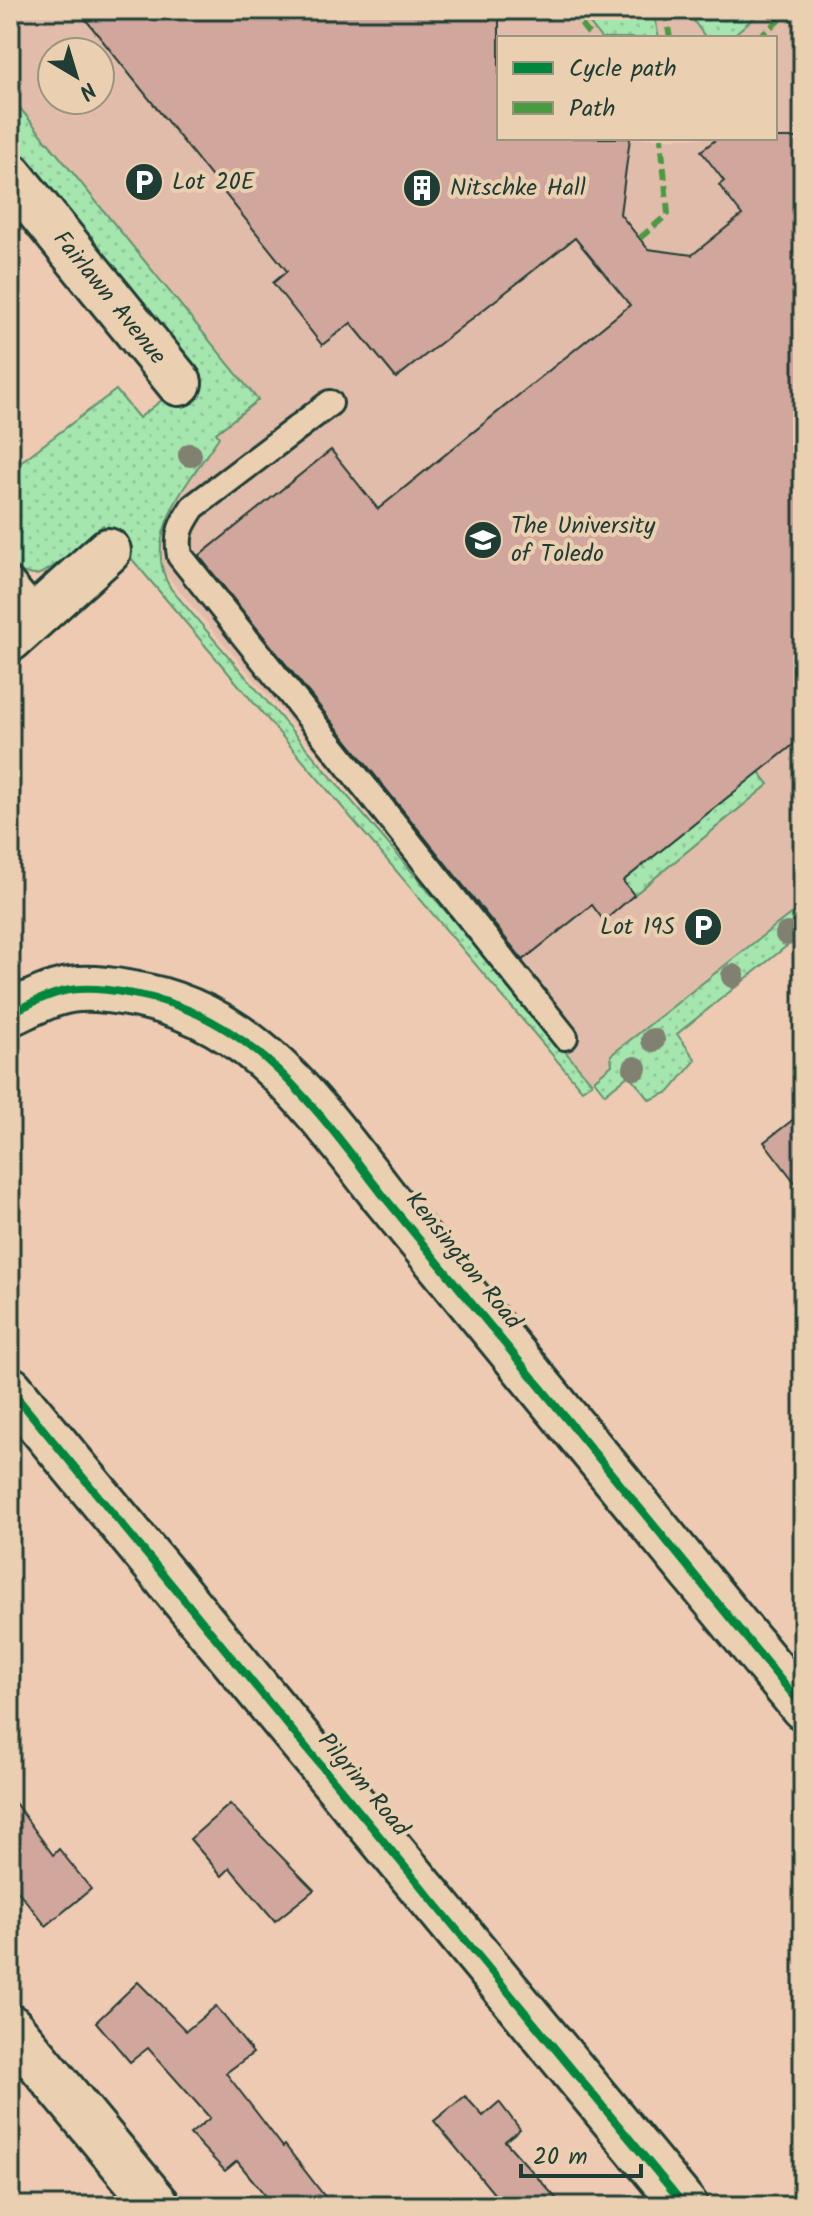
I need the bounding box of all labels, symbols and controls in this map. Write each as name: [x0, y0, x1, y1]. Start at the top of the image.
north arrow: [36, 36, 116, 116]
legend: [497, 36, 777, 140]
text: Cycle path: [569, 50, 677, 89]
text: N: [70, 72, 103, 108]
text: Path: [569, 90, 615, 129]
parking icon: Lot 20E: [123, 161, 165, 203]
place label: Lot 20E: [172, 163, 256, 202]
building icon: Nitschke Hall: [401, 167, 443, 209]
place label: Nitschke Hall: [450, 169, 586, 208]
street label: Fairlawn Avenue: [42, 222, 176, 374]
place label: The University of Toledo: [511, 507, 656, 574]
school or university icon: The University of Toledo: [462, 519, 504, 561]
parking icon: Lot 19S: [682, 906, 724, 948]
place label: Lot 19S: [600, 908, 675, 947]
street label: Kensington Road: [395, 1183, 532, 1340]
street label: Pilgrim Road: [307, 1724, 419, 1847]
scale bar: [521, 2128, 641, 2178]
text: 20 m: [533, 2138, 588, 2177]

